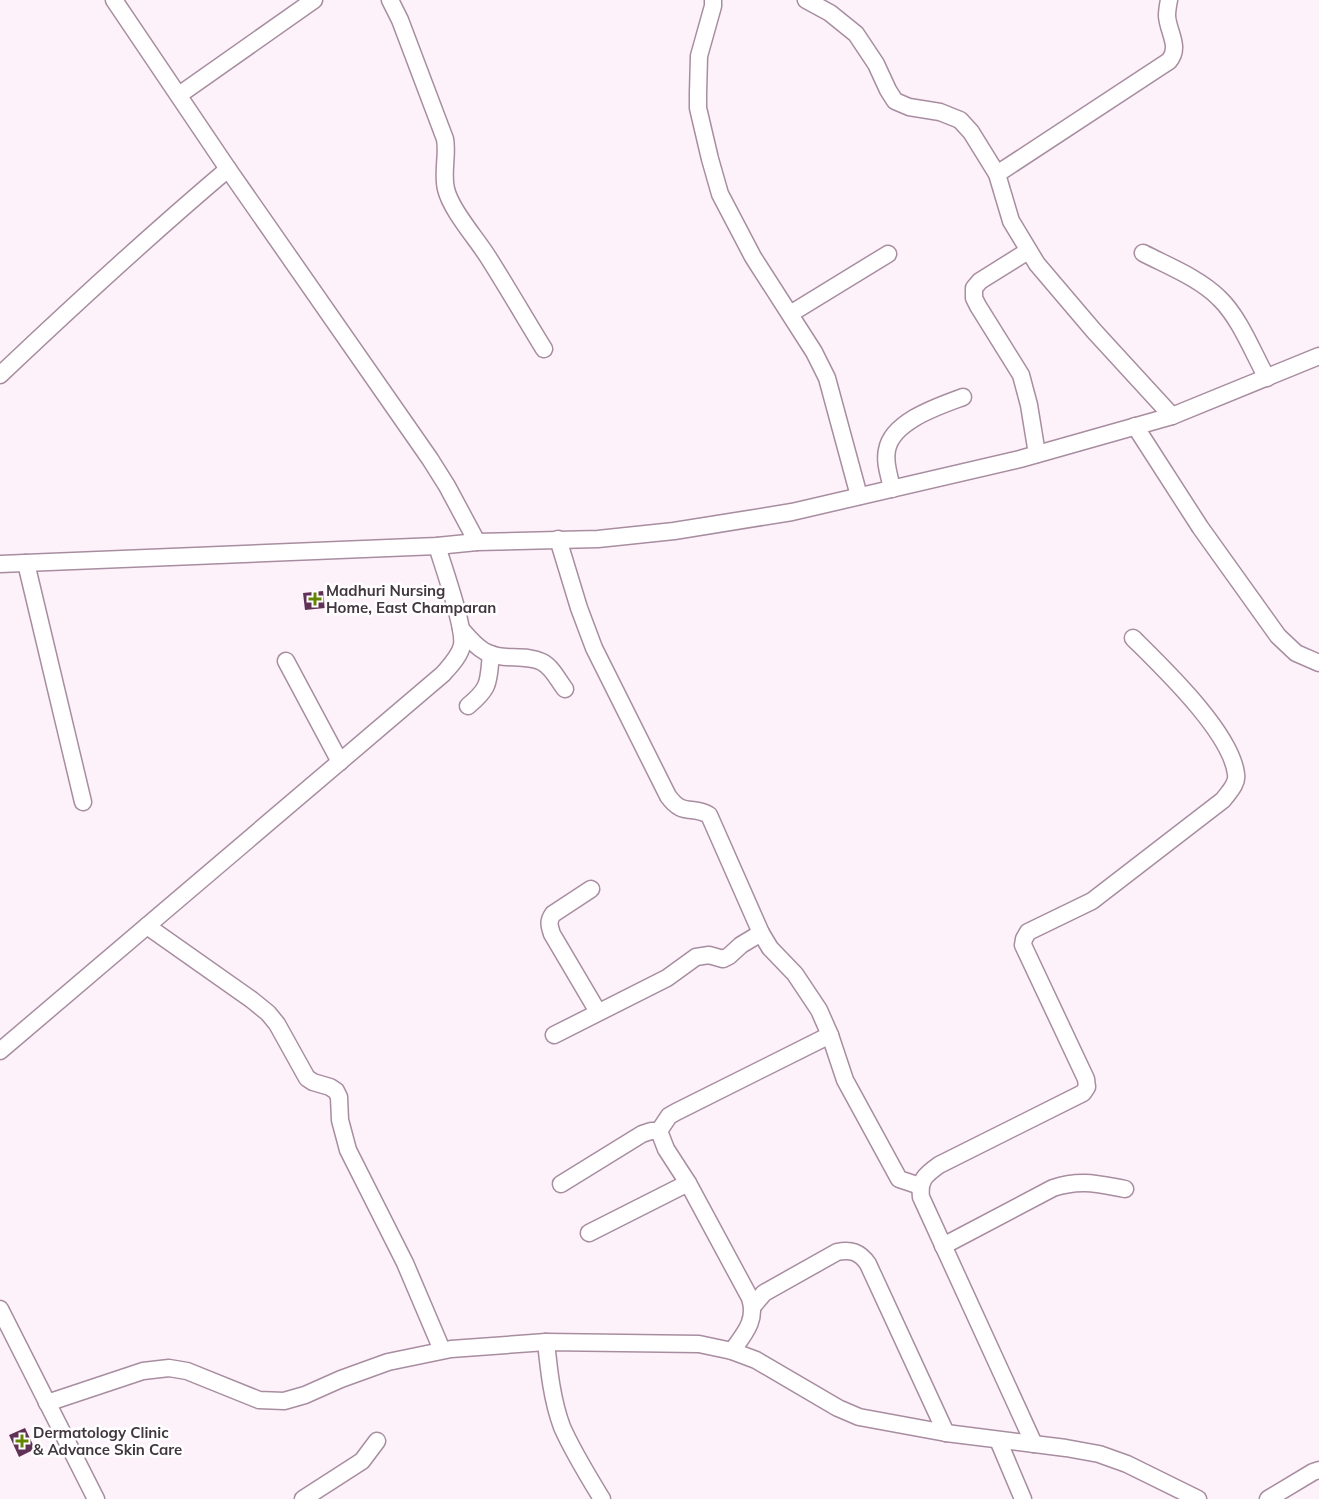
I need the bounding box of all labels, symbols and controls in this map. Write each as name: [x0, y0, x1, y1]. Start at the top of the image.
place label: Madhuri Nursing Home, East Champaran: [326, 581, 496, 617]
marker: Madhuri Nursing Home, East Champaran: [308, 592, 322, 606]
place label: Dermatology Clinic & Advance Skin Care: [33, 1423, 182, 1459]
marker: Dermatology Clinic & Advance Skin Care: [15, 1434, 29, 1448]

